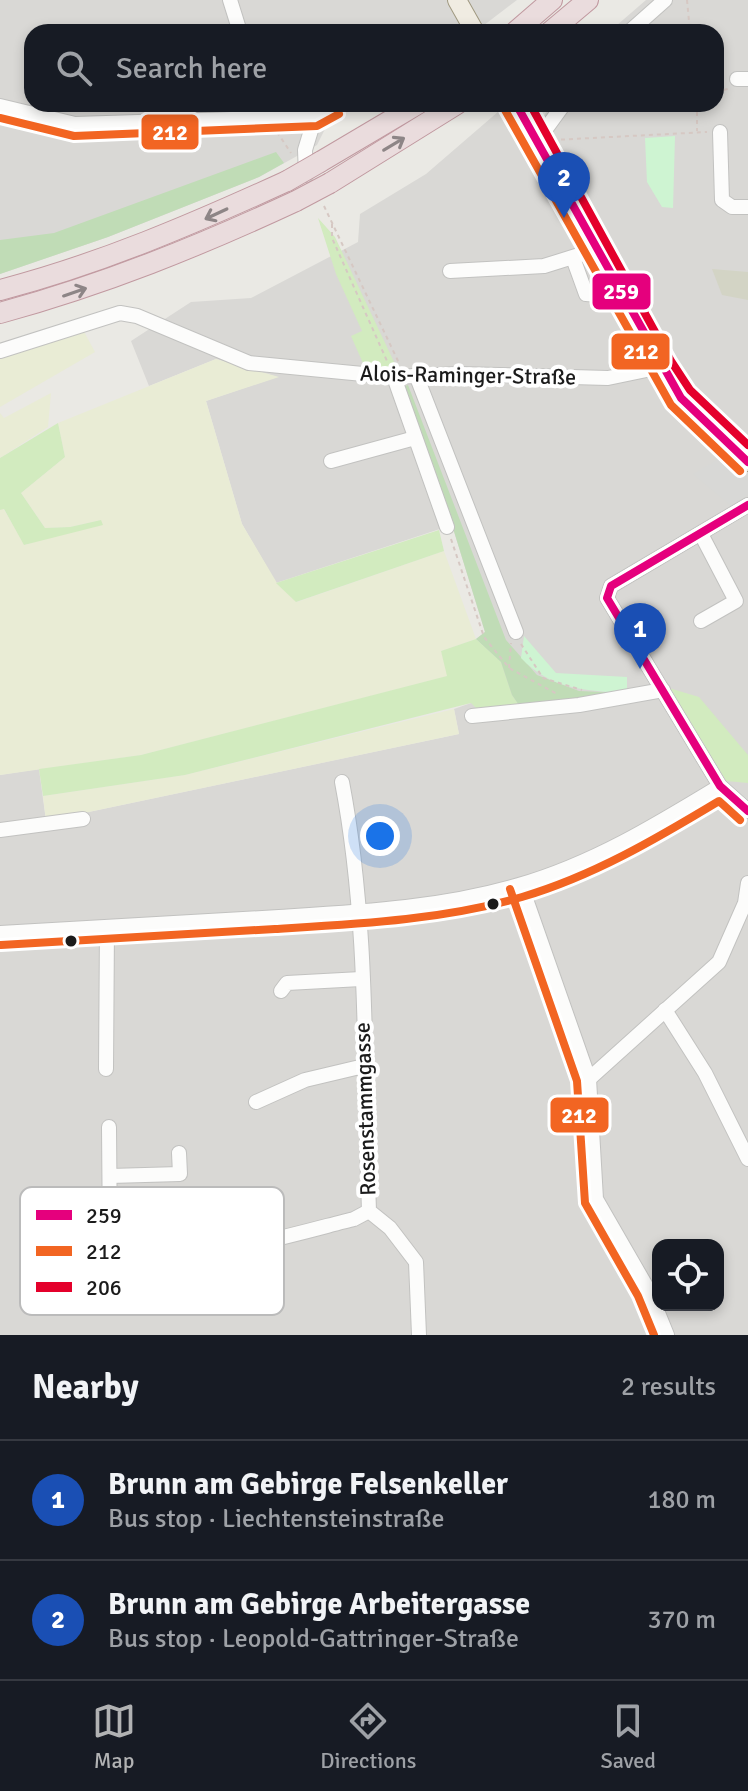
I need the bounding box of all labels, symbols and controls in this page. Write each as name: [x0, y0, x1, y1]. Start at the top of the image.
search box: [24, 24, 724, 112]
icon: search: [52, 46, 96, 90]
text: Search here: [116, 50, 267, 87]
line badge: 212: [140, 113, 200, 151]
text: 212: [152, 119, 188, 146]
one-way arrow: [382, 136, 405, 152]
pin: 2: [538, 152, 590, 218]
one-way arrow: [204, 207, 228, 222]
line badge: 259: [591, 272, 652, 311]
text: 259: [603, 278, 639, 305]
one-way arrow: [62, 283, 87, 298]
line badge: 212: [610, 332, 671, 371]
text: 212: [623, 338, 659, 365]
street label: Alois-Raminger-Straße: [360, 360, 576, 390]
pin: 1: [614, 603, 666, 669]
your location: [360, 816, 400, 856]
unlabelled marker: [485, 896, 501, 912]
unlabelled marker: [63, 933, 79, 949]
street label: Rosenstammgasse: [348, 1022, 382, 1196]
line badge: 212: [549, 1096, 610, 1134]
text: 212: [561, 1102, 597, 1129]
legend: [20, 1187, 284, 1315]
text: 259: [86, 1202, 122, 1229]
text: 212: [86, 1238, 122, 1265]
map controls: [652, 1239, 724, 1311]
button: locate: [652, 1239, 724, 1311]
text: 206: [86, 1274, 122, 1301]
text: Nearby: [32, 1366, 139, 1408]
text: 2 results: [621, 1371, 716, 1403]
text: Brunn am Gebirge Felsenkeller: [108, 1466, 508, 1503]
text: 1: [51, 1484, 65, 1516]
text: 180 m: [647, 1484, 716, 1516]
text: Bus stop · Liechtensteinstraße: [108, 1503, 444, 1535]
text: Brunn am Gebirge Arbeitergasse: [108, 1586, 530, 1623]
text: 2: [51, 1604, 65, 1636]
text: 370 m: [647, 1604, 716, 1636]
text: Bus stop · Leopold-Gattringer-Straße: [108, 1623, 519, 1655]
tab: Map: [92, 1699, 136, 1774]
tab: Directions: [320, 1699, 416, 1774]
tab: Saved: [601, 1699, 656, 1774]

